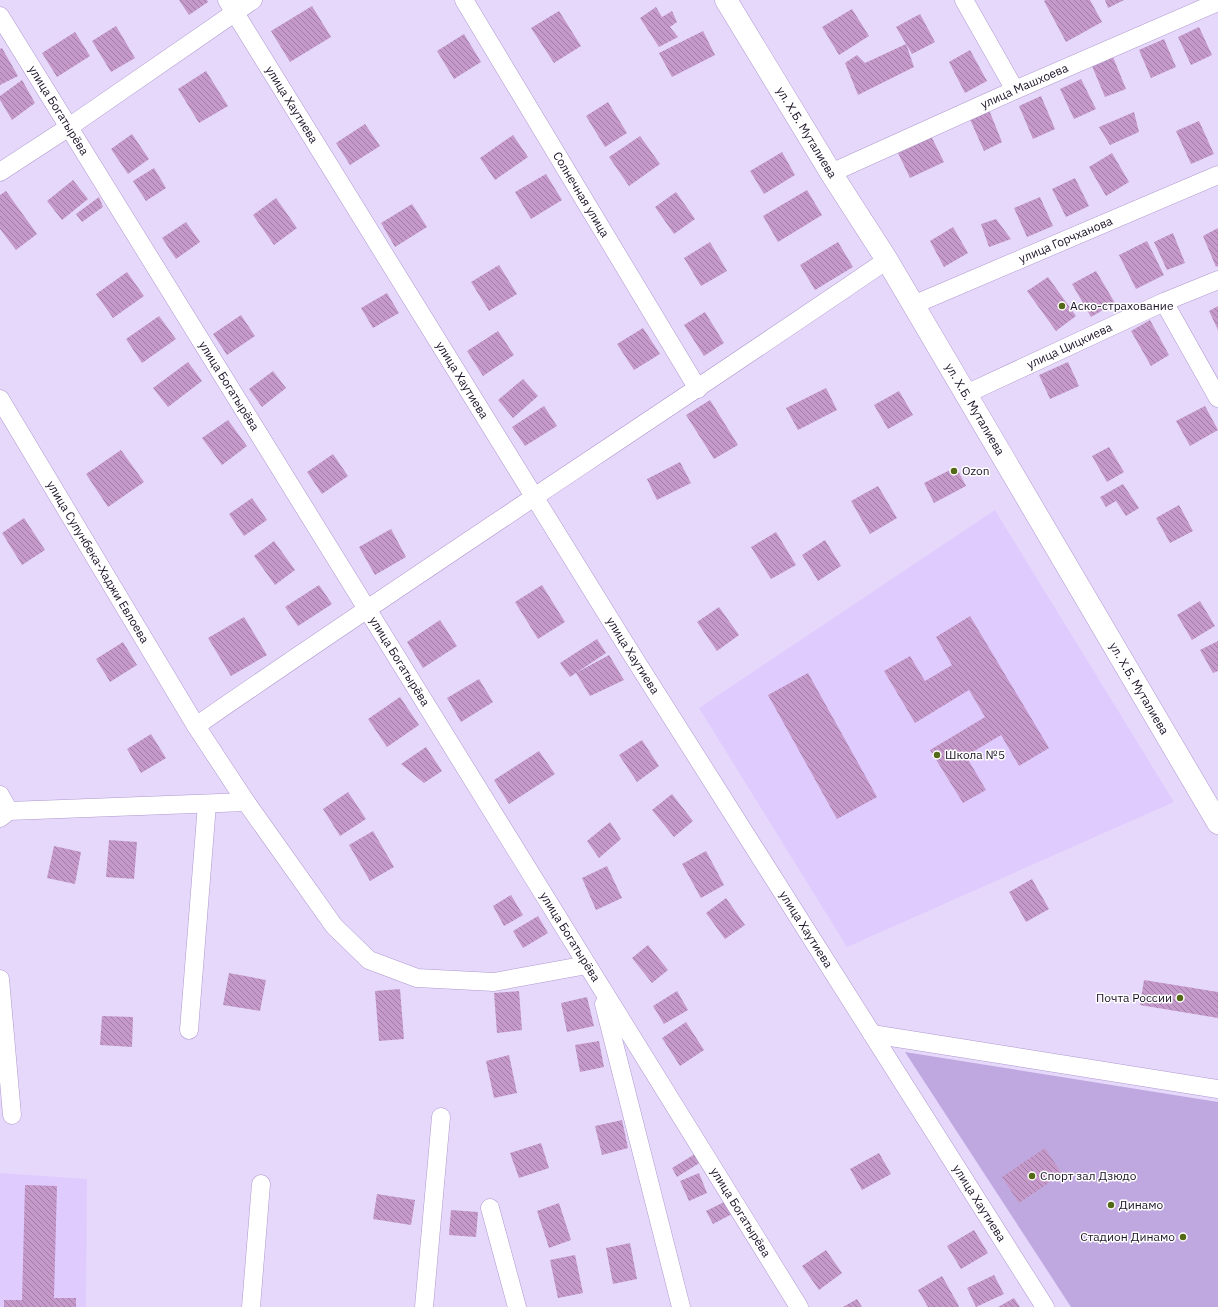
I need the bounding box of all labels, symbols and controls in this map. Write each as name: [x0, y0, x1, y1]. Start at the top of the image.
street label: улица Машхоева: [978, 60, 1071, 112]
street label: улица Богатырёва: [25, 63, 93, 158]
street label: улица Хаутиева: [263, 63, 322, 146]
street label: ул. Х.Б. Муталиева: [773, 84, 841, 181]
street label: Солнечная улица: [550, 149, 613, 240]
street label: улица Горчханова: [1016, 213, 1115, 266]
place label: Аско-страхование: [1070, 298, 1174, 313]
marker: Аско-страхование: [1057, 301, 1067, 311]
street label: улица Цицкиева: [1024, 319, 1115, 372]
street label: улица Богатырёва: [196, 338, 263, 434]
street label: улица Хаутиева: [433, 338, 492, 422]
street label: ул. Х.Б. Муталиева: [942, 360, 1008, 458]
place label: Ozon: [962, 463, 989, 478]
marker: Ozon: [949, 466, 959, 476]
street label: улица Сулунбека-Хаджи Евлоева: [44, 478, 153, 646]
street label: улица Богатырёва: [366, 614, 434, 709]
street label: улица Хаутиева: [603, 614, 663, 697]
street label: ул. Х.Б. Муталиева: [1106, 640, 1173, 738]
place label: Школа №5: [945, 747, 1005, 762]
marker: Школа №5: [932, 750, 942, 760]
street label: улица Хаутиева: [776, 888, 837, 971]
street label: улица Богатырёва: [537, 889, 604, 985]
place label: Почта России: [1096, 990, 1172, 1005]
marker: Почта России: [1175, 993, 1185, 1003]
street label: улица Хаутиева: [950, 1162, 1010, 1245]
street label: улица Богатырёва: [707, 1165, 775, 1260]
place label: Спорт зал Дзюдо: [1040, 1168, 1137, 1183]
marker: Спорт зал Дзюдо: [1027, 1171, 1037, 1181]
place label: Динамо: [1119, 1197, 1164, 1212]
marker: Динамо: [1106, 1200, 1116, 1210]
place label: Стадион Динамо: [1080, 1229, 1175, 1244]
marker: Стадион Динамо: [1178, 1232, 1188, 1242]

